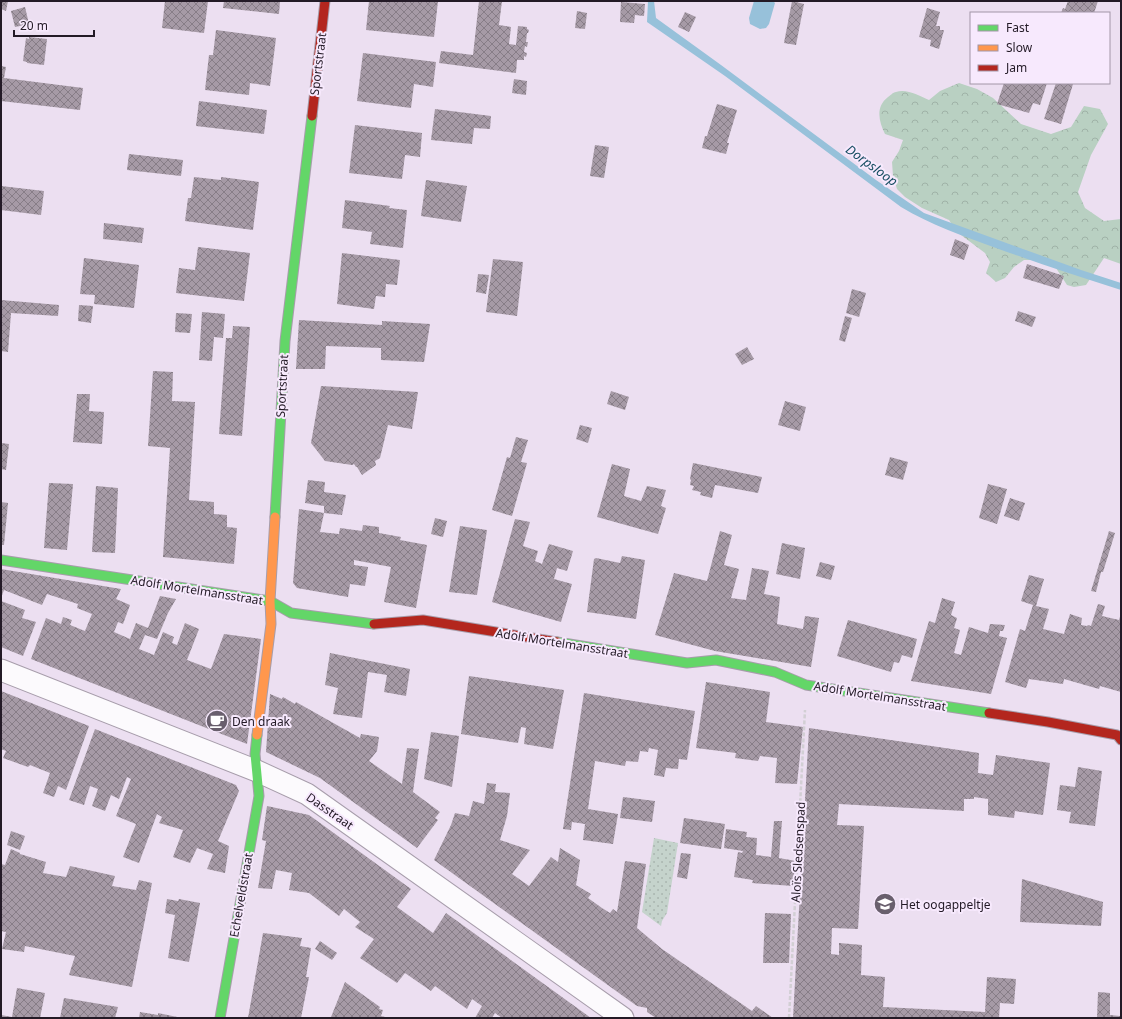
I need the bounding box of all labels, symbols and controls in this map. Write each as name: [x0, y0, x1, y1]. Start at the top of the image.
scale bar: [14, 12, 94, 38]
legend: [970, 12, 1110, 84]
text: 20 m: [20, 17, 48, 34]
text: Fast: [1006, 19, 1030, 36]
street label: Sportstraat: [306, 31, 330, 96]
text: Slow: [1006, 39, 1033, 56]
text: Jam: [1005, 59, 1027, 76]
water label: Dorpsloop: [843, 140, 901, 190]
street label: Sportstraat: [272, 353, 292, 418]
street label: Adolf Mortelmansstraat: [130, 571, 265, 609]
street label: Adolf Mortelmansstraat: [495, 624, 630, 662]
street label: Adolf Mortelmansstraat: [813, 677, 948, 715]
cafe icon: Den draak: [204, 708, 230, 734]
place label: Den draak: [232, 713, 291, 730]
street label: Dasstraat: [303, 789, 357, 834]
street label: Aloïs Sledsenspad: [787, 801, 809, 903]
street label: Echelveldstraat: [225, 851, 257, 939]
school or university icon: Het oogappeltje: [872, 891, 898, 917]
place label: Het oogappeltje: [900, 896, 991, 913]

